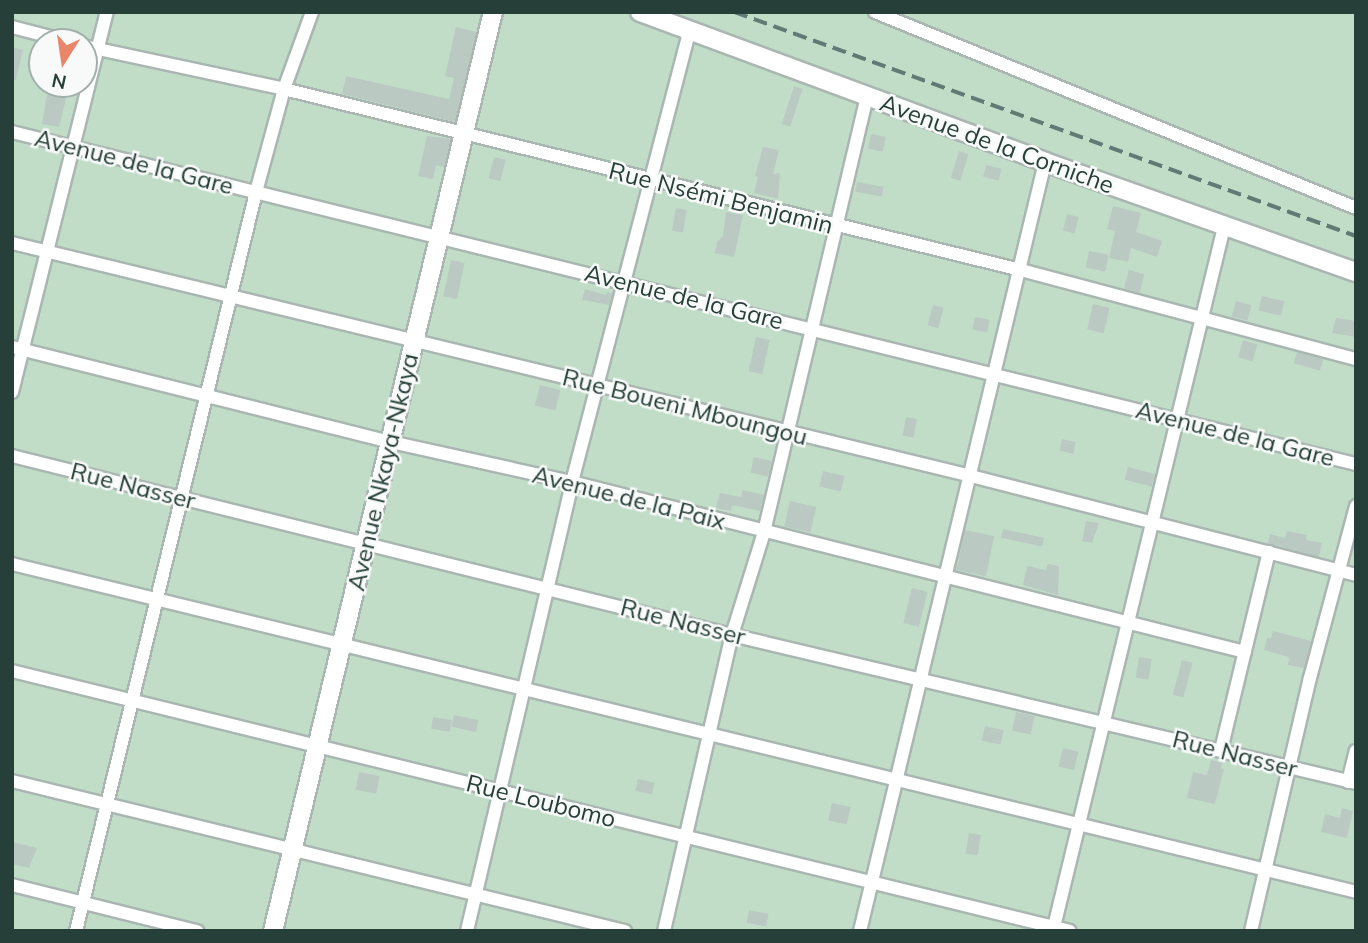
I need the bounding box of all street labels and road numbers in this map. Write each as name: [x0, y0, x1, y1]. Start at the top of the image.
street label: Avenue de la Corniche: [876, 88, 1118, 200]
street label: Avenue de la Gare: [32, 123, 236, 201]
street label: Rue Nsémi Benjamin: [606, 156, 836, 240]
street label: Avenue de la Gare: [582, 258, 786, 336]
street label: Avenue Nkaya-Nkaya: [342, 350, 424, 594]
street label: Rue Boueni Mboungou: [560, 363, 810, 451]
street label: Avenue de la Gare: [1133, 395, 1337, 473]
street label: Rue Nasser: [68, 457, 198, 515]
street label: Avenue de la Paix: [529, 460, 729, 536]
street label: Rue Nasser: [618, 593, 748, 651]
street label: Rue Nasser: [1170, 725, 1300, 783]
street label: Rue Loubomo: [463, 769, 619, 833]

